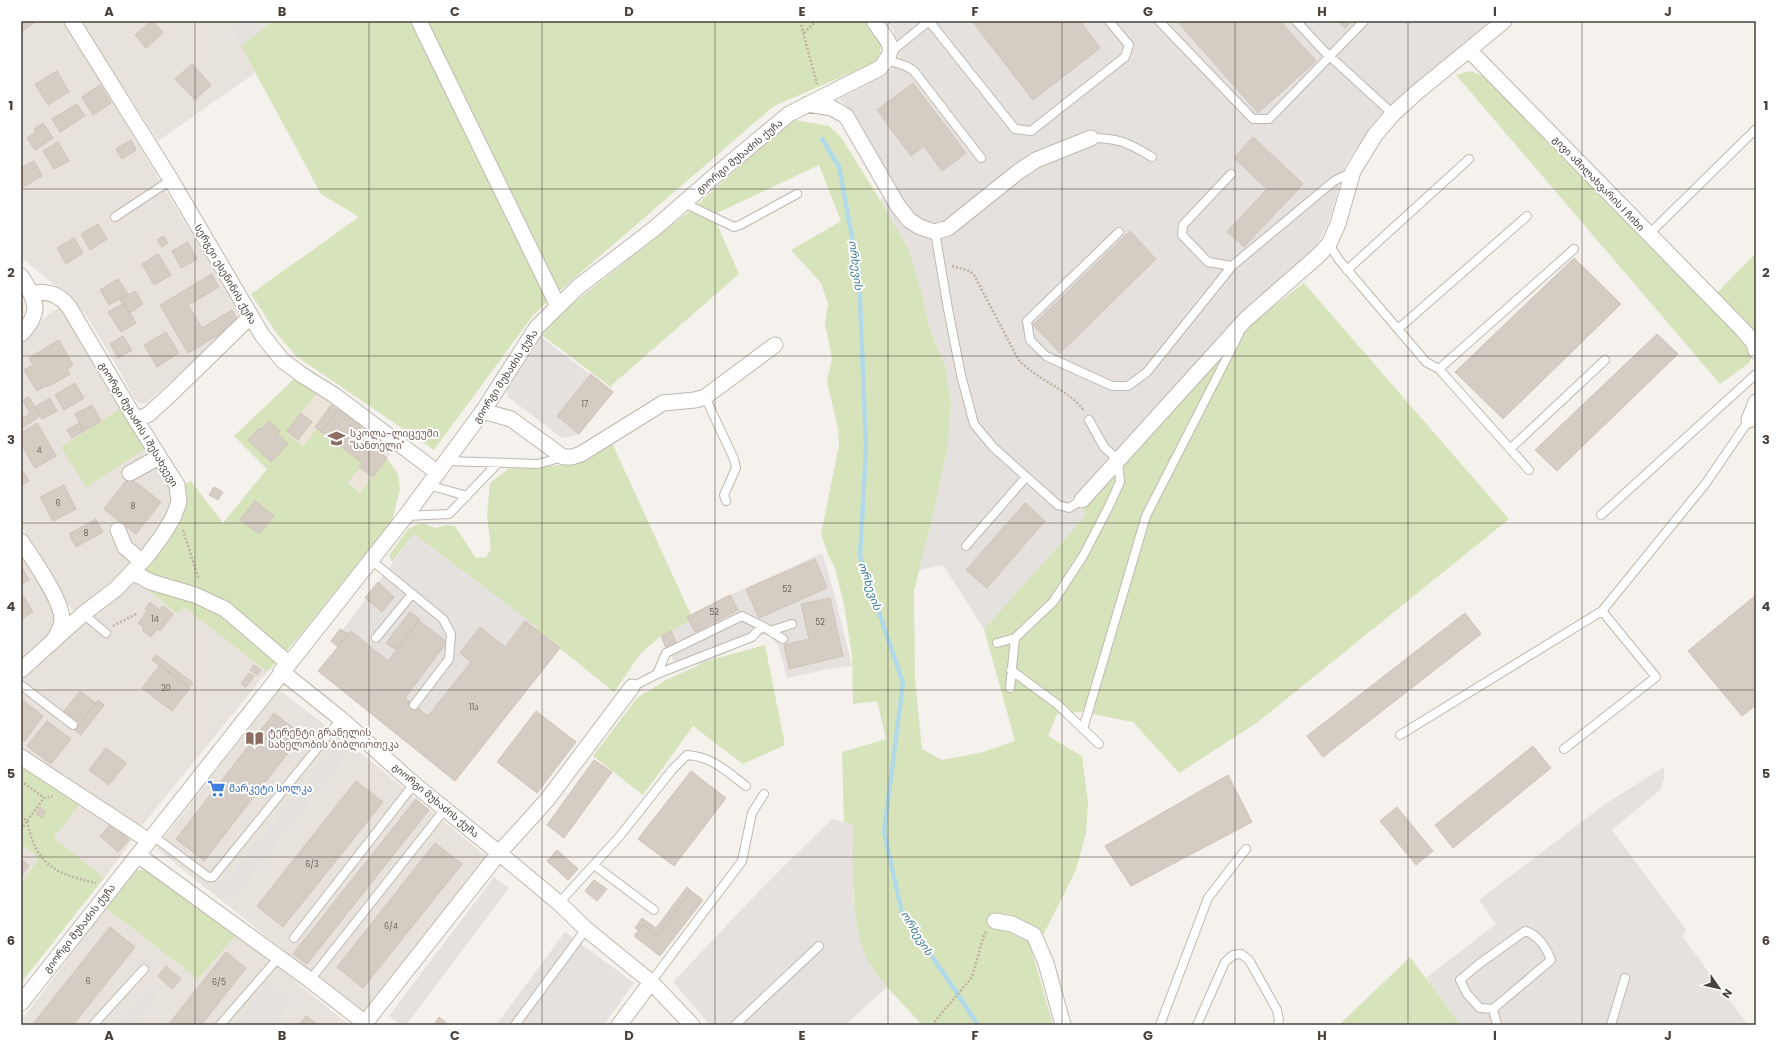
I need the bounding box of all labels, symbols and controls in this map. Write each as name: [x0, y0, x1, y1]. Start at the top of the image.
text: A: [104, 2, 114, 21]
text: B: [278, 2, 287, 21]
text: C: [450, 2, 460, 21]
text: D: [624, 2, 634, 21]
text: E: [798, 2, 806, 21]
text: F: [971, 2, 979, 21]
text: G: [1143, 2, 1153, 21]
text: H: [1317, 2, 1327, 21]
text: I: [1493, 2, 1497, 21]
text: J: [1664, 2, 1672, 21]
text: 1: [9, 96, 13, 115]
text: 1: [1764, 96, 1768, 115]
street label: გიორგი მუხაძის ქუჩა: [693, 116, 786, 197]
street label: გივი ამილახვარის I ჩიხი: [1549, 132, 1648, 235]
street label: სერგეი ესენინის ქუჩა: [191, 222, 260, 327]
water label: ორხევის: [845, 239, 867, 291]
text: 2: [7, 263, 15, 282]
text: 2: [1762, 263, 1770, 282]
street label: გიორგი მუხაძის ქუჩა: [469, 326, 541, 426]
street label: გიორგი მუხაძის I შესახვევი: [95, 359, 182, 490]
house number: 17: [582, 399, 589, 410]
place label: სკოლა-ლიცეუმი "სანთელი": [350, 426, 439, 453]
school or university icon: სკოლა-ლიცეუმი "სანთელი": [327, 429, 347, 449]
text: 3: [7, 430, 15, 449]
text: 3: [1762, 430, 1770, 449]
house number: 4: [36, 445, 42, 456]
house number: 6: [55, 498, 61, 509]
house number: 8: [130, 501, 136, 512]
house number: 8: [83, 528, 89, 539]
water label: ორხევის: [854, 560, 886, 613]
house number: 52: [782, 584, 792, 595]
text: 4: [7, 597, 16, 616]
text: 4: [1762, 597, 1771, 616]
house number: 52: [709, 607, 719, 618]
house number: 14: [151, 614, 159, 625]
house number: 52: [815, 617, 825, 628]
house number: 20: [161, 683, 171, 694]
house number: 11ა: [469, 702, 479, 713]
place label: ტერენტი გრანელის სახელობის ბიბლიოთეკა: [268, 725, 399, 752]
library icon: ტერენტი გრანელის სახელობის ბიბლიოთეკა: [245, 728, 265, 748]
street label: გიორგი მუხაძის ქუჩა: [389, 760, 482, 841]
text: 5: [7, 764, 15, 783]
text: 5: [1762, 764, 1770, 783]
supermarket icon: მარკეტი სოლკა: [206, 778, 226, 798]
place label: მარკეტი სოლკა: [229, 781, 312, 796]
house number: 6/3: [305, 859, 319, 870]
street label: გიორგი მუხაძის ქუჩა: [40, 881, 119, 976]
water label: ორხევის: [897, 908, 937, 959]
house number: 6/4: [384, 921, 398, 932]
text: 6: [7, 931, 15, 950]
text: 6: [1762, 931, 1770, 950]
north arrow: [1699, 968, 1739, 1008]
house number: 6: [85, 976, 91, 987]
house number: 6/5: [212, 977, 226, 988]
text: N: [1718, 986, 1736, 1001]
text: A: [104, 1026, 114, 1045]
text: B: [278, 1026, 287, 1045]
text: C: [450, 1026, 460, 1045]
text: D: [624, 1026, 634, 1045]
text: E: [798, 1026, 806, 1045]
text: F: [971, 1026, 979, 1045]
text: G: [1143, 1026, 1153, 1045]
text: H: [1317, 1026, 1327, 1045]
text: I: [1493, 1026, 1497, 1045]
text: J: [1664, 1026, 1672, 1045]

